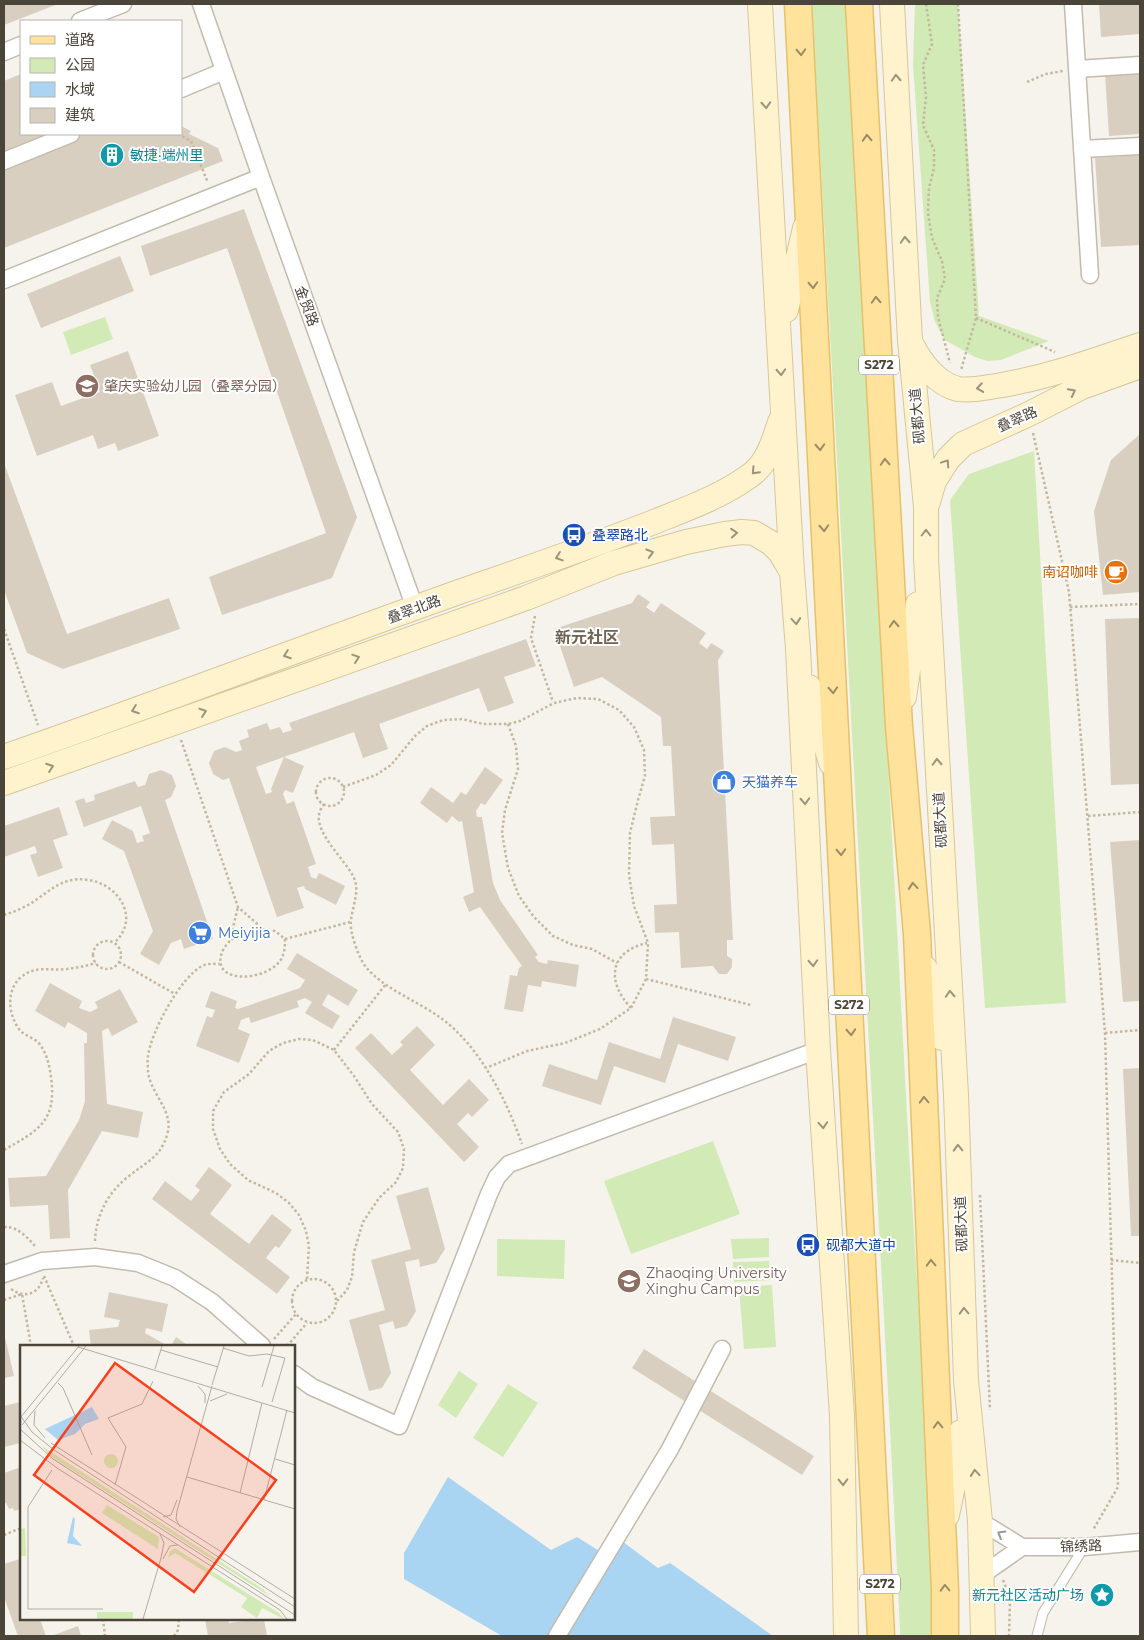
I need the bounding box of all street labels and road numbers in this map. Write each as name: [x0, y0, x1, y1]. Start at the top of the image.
street label: 金贸路: [291, 283, 323, 329]
road number: S272: [859, 356, 899, 374]
street label: 砚都大道: [906, 387, 928, 445]
street label: 叠翠路: [994, 402, 1040, 436]
street label: 叠翠北路: [385, 591, 443, 627]
street label: 砚都大道: [930, 792, 950, 848]
road number: S272: [829, 996, 869, 1014]
street label: 砚都大道: [951, 1196, 971, 1252]
street label: 锦绣路: [1060, 1536, 1102, 1556]
road number: S272: [860, 1575, 900, 1594]

